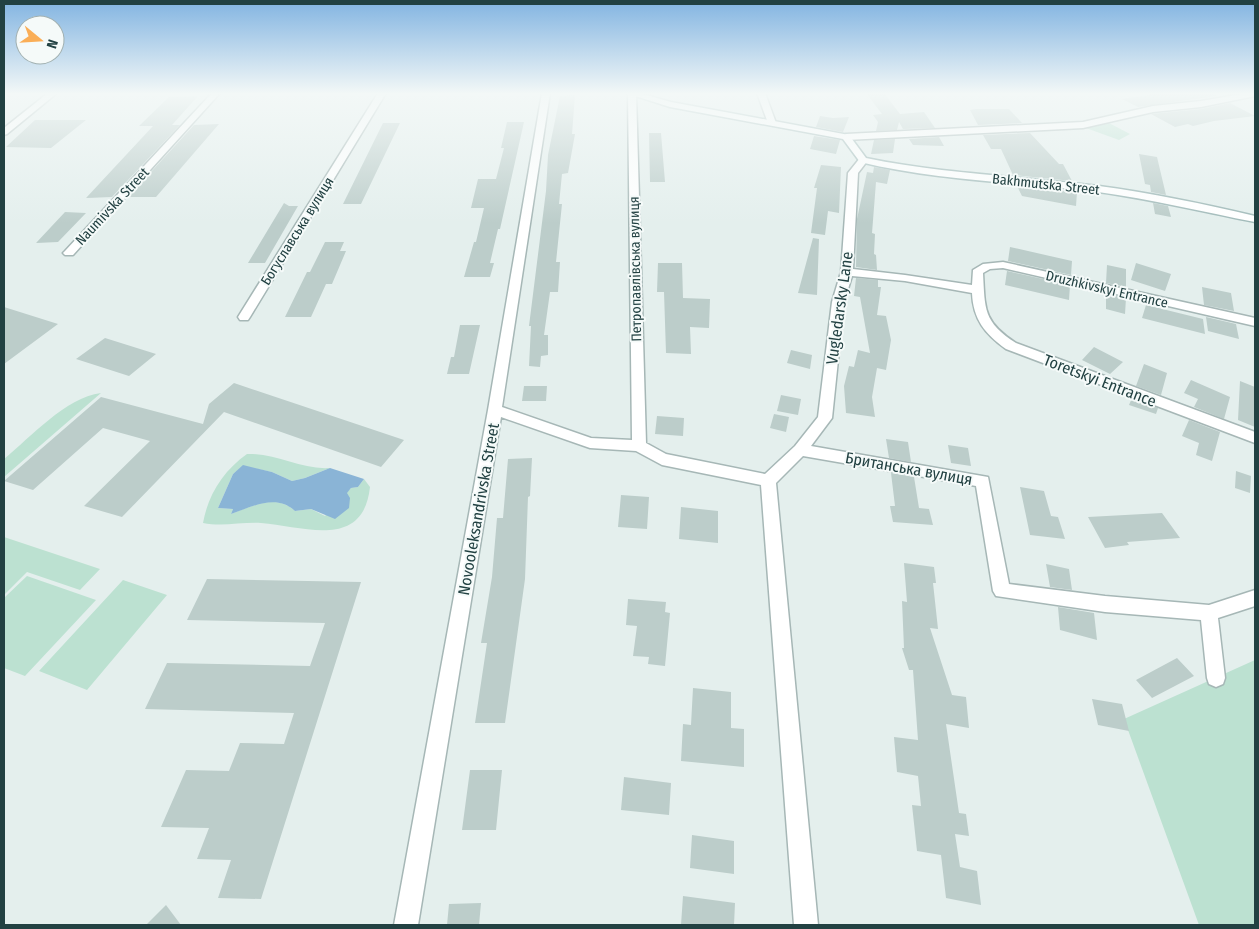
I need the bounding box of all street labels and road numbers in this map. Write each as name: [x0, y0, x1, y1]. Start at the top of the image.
street label: Naumivska Street: [72, 164, 153, 249]
street label: Bakhmutska Street: [991, 170, 1101, 199]
street label: Богуславська вулиця: [257, 174, 338, 288]
street label: Петропавлівська вулиця: [626, 196, 645, 342]
street label: Vugledarsky Lane: [822, 250, 857, 366]
street label: Druzhkivskyi Entrance: [1044, 267, 1170, 312]
street label: Toretskyi Entrance: [1041, 350, 1159, 411]
street label: Novooleksandrivska Street: [454, 421, 503, 597]
street label: Британська вулиця: [844, 448, 974, 489]

